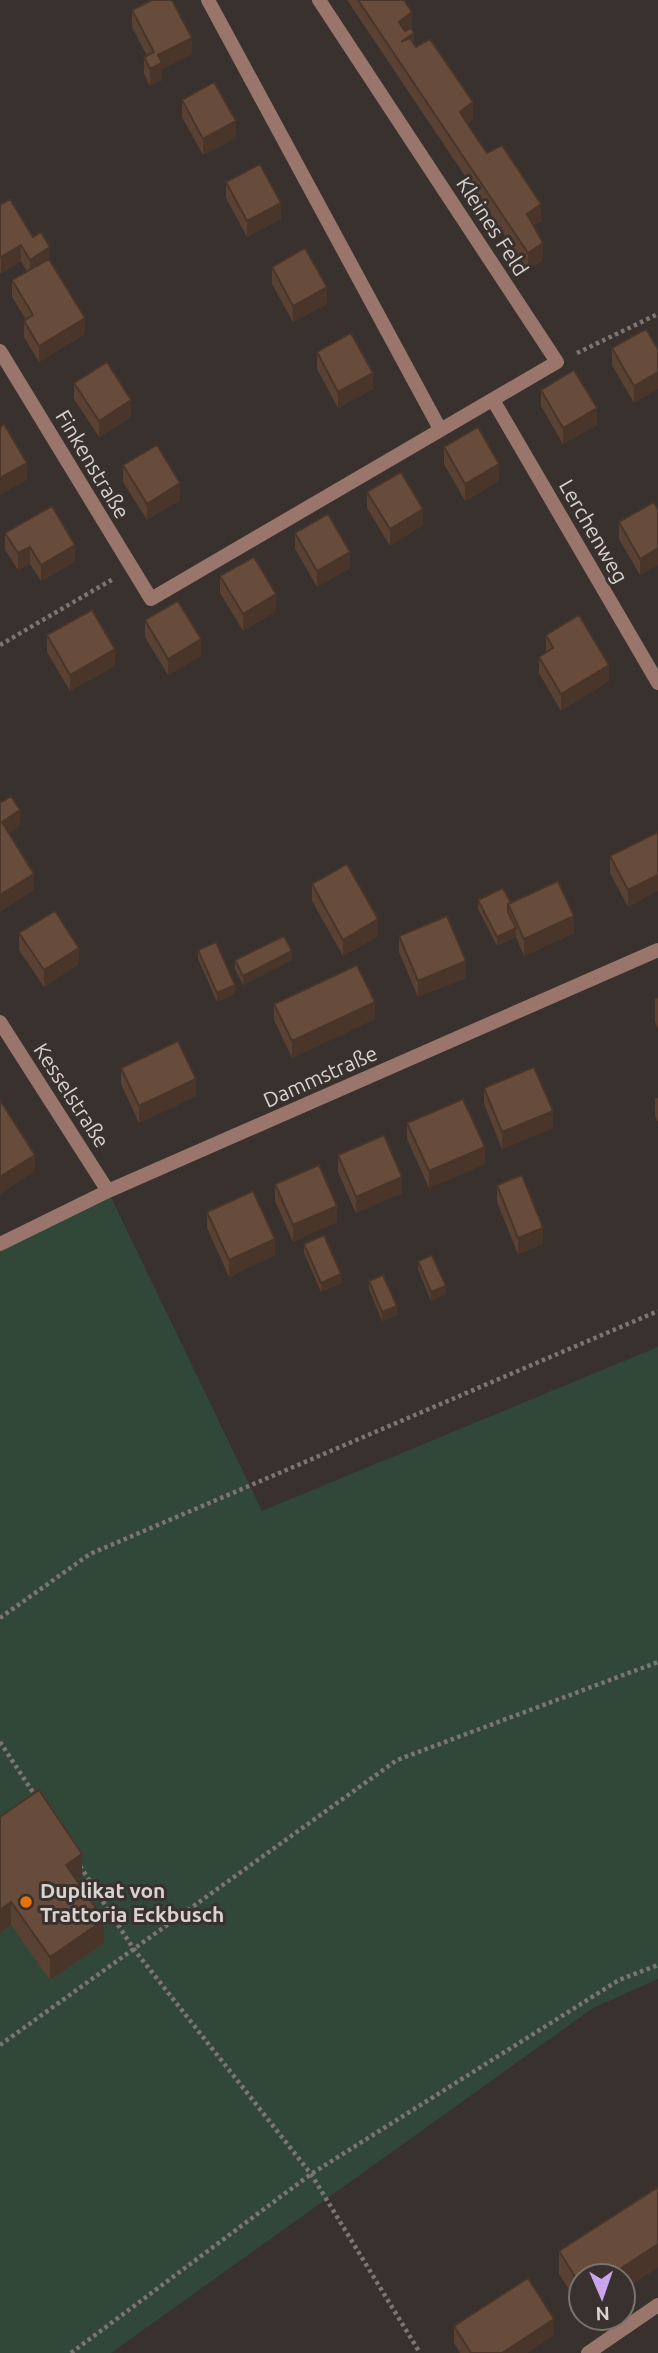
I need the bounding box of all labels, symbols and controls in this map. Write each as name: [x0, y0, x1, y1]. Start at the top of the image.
street label: Kleines Feld: [452, 172, 534, 280]
street label: Finkenstraße: [51, 405, 135, 523]
street label: Lerchenweg: [555, 475, 633, 587]
street label: Kesselstraße: [29, 1038, 115, 1152]
street label: Dammstraße: [259, 1040, 381, 1112]
place label: Duplikat von Trattoria Eckbusch: [40, 1878, 224, 1926]
marker: Duplikat von Trattoria Eckbusch: [18, 1894, 34, 1910]
north arrow: [567, 2262, 637, 2332]
text: N: [595, 2303, 610, 2325]

